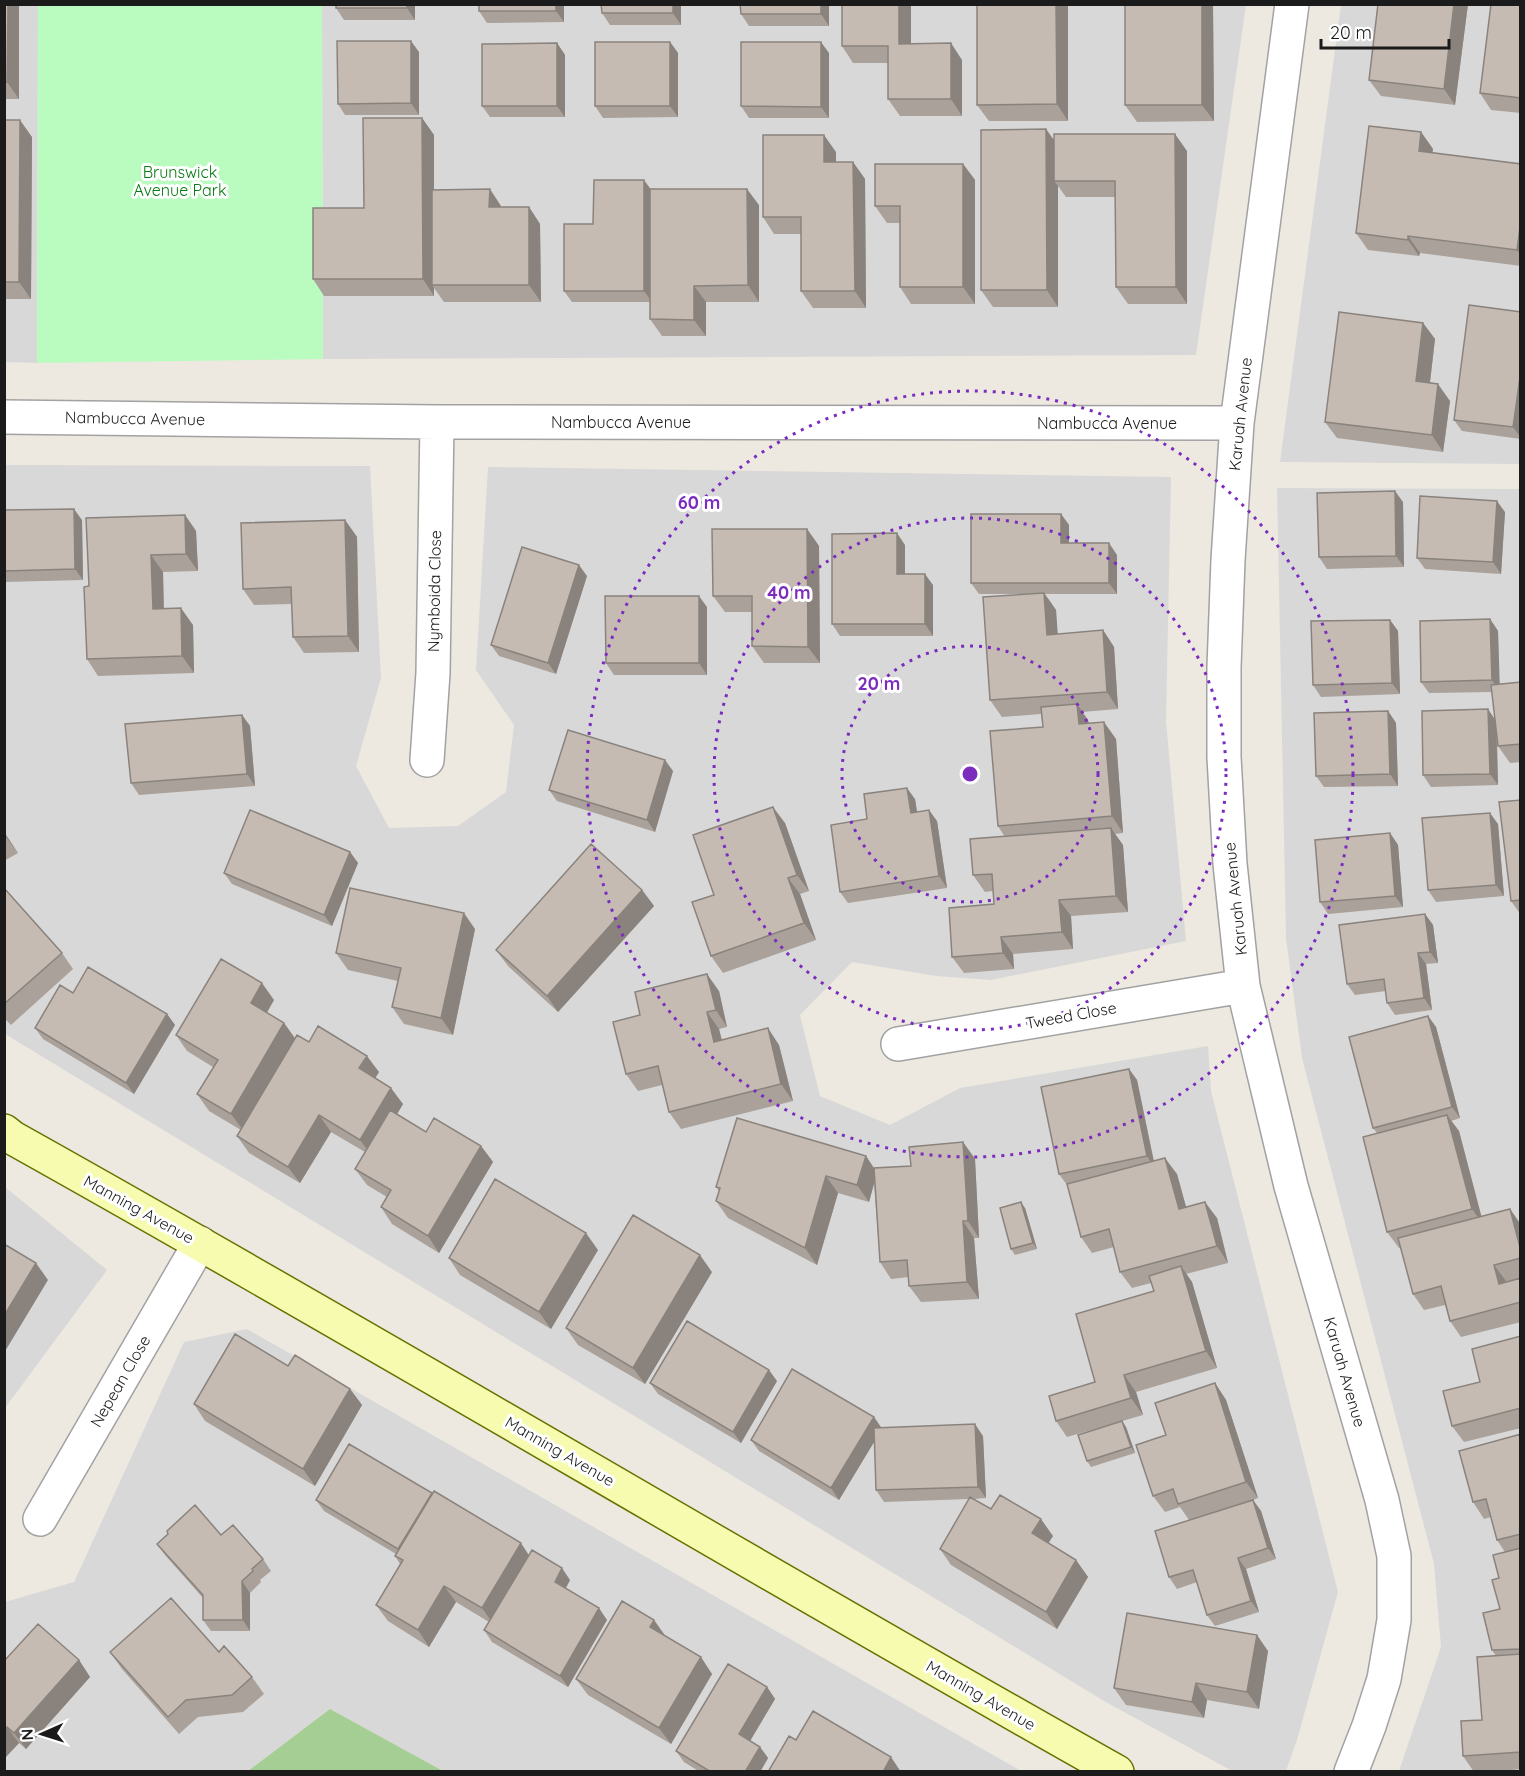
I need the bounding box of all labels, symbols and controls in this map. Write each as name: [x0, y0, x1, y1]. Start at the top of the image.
scale bar: [1321, 12, 1448, 50]
text: 20 m: [1330, 21, 1372, 44]
park label: Brunswick Avenue Park: [134, 162, 226, 200]
street label: Karuah Avenue: [1224, 356, 1256, 472]
street label: Nambucca Avenue: [65, 407, 205, 429]
street label: Nambucca Avenue: [551, 412, 691, 432]
street label: Nambucca Avenue: [1037, 413, 1177, 433]
text: 60 m: [678, 491, 720, 514]
street label: Nymboida Close: [423, 530, 445, 652]
text: 40 m: [767, 581, 811, 604]
text: 20 m: [858, 672, 900, 695]
centre of rings: [960, 764, 980, 784]
street label: Karuah Avenue: [1219, 841, 1251, 957]
street label: Tweed Close: [1024, 997, 1118, 1033]
street label: Manning Avenue: [80, 1170, 198, 1248]
street label: Karuah Avenue: [1320, 1315, 1370, 1429]
street label: Nepean Close: [86, 1331, 154, 1431]
street label: Manning Avenue: [502, 1412, 618, 1490]
street label: Manning Avenue: [923, 1656, 1039, 1734]
north arrow: [12, 1704, 72, 1764]
text: N: [17, 1728, 37, 1741]

